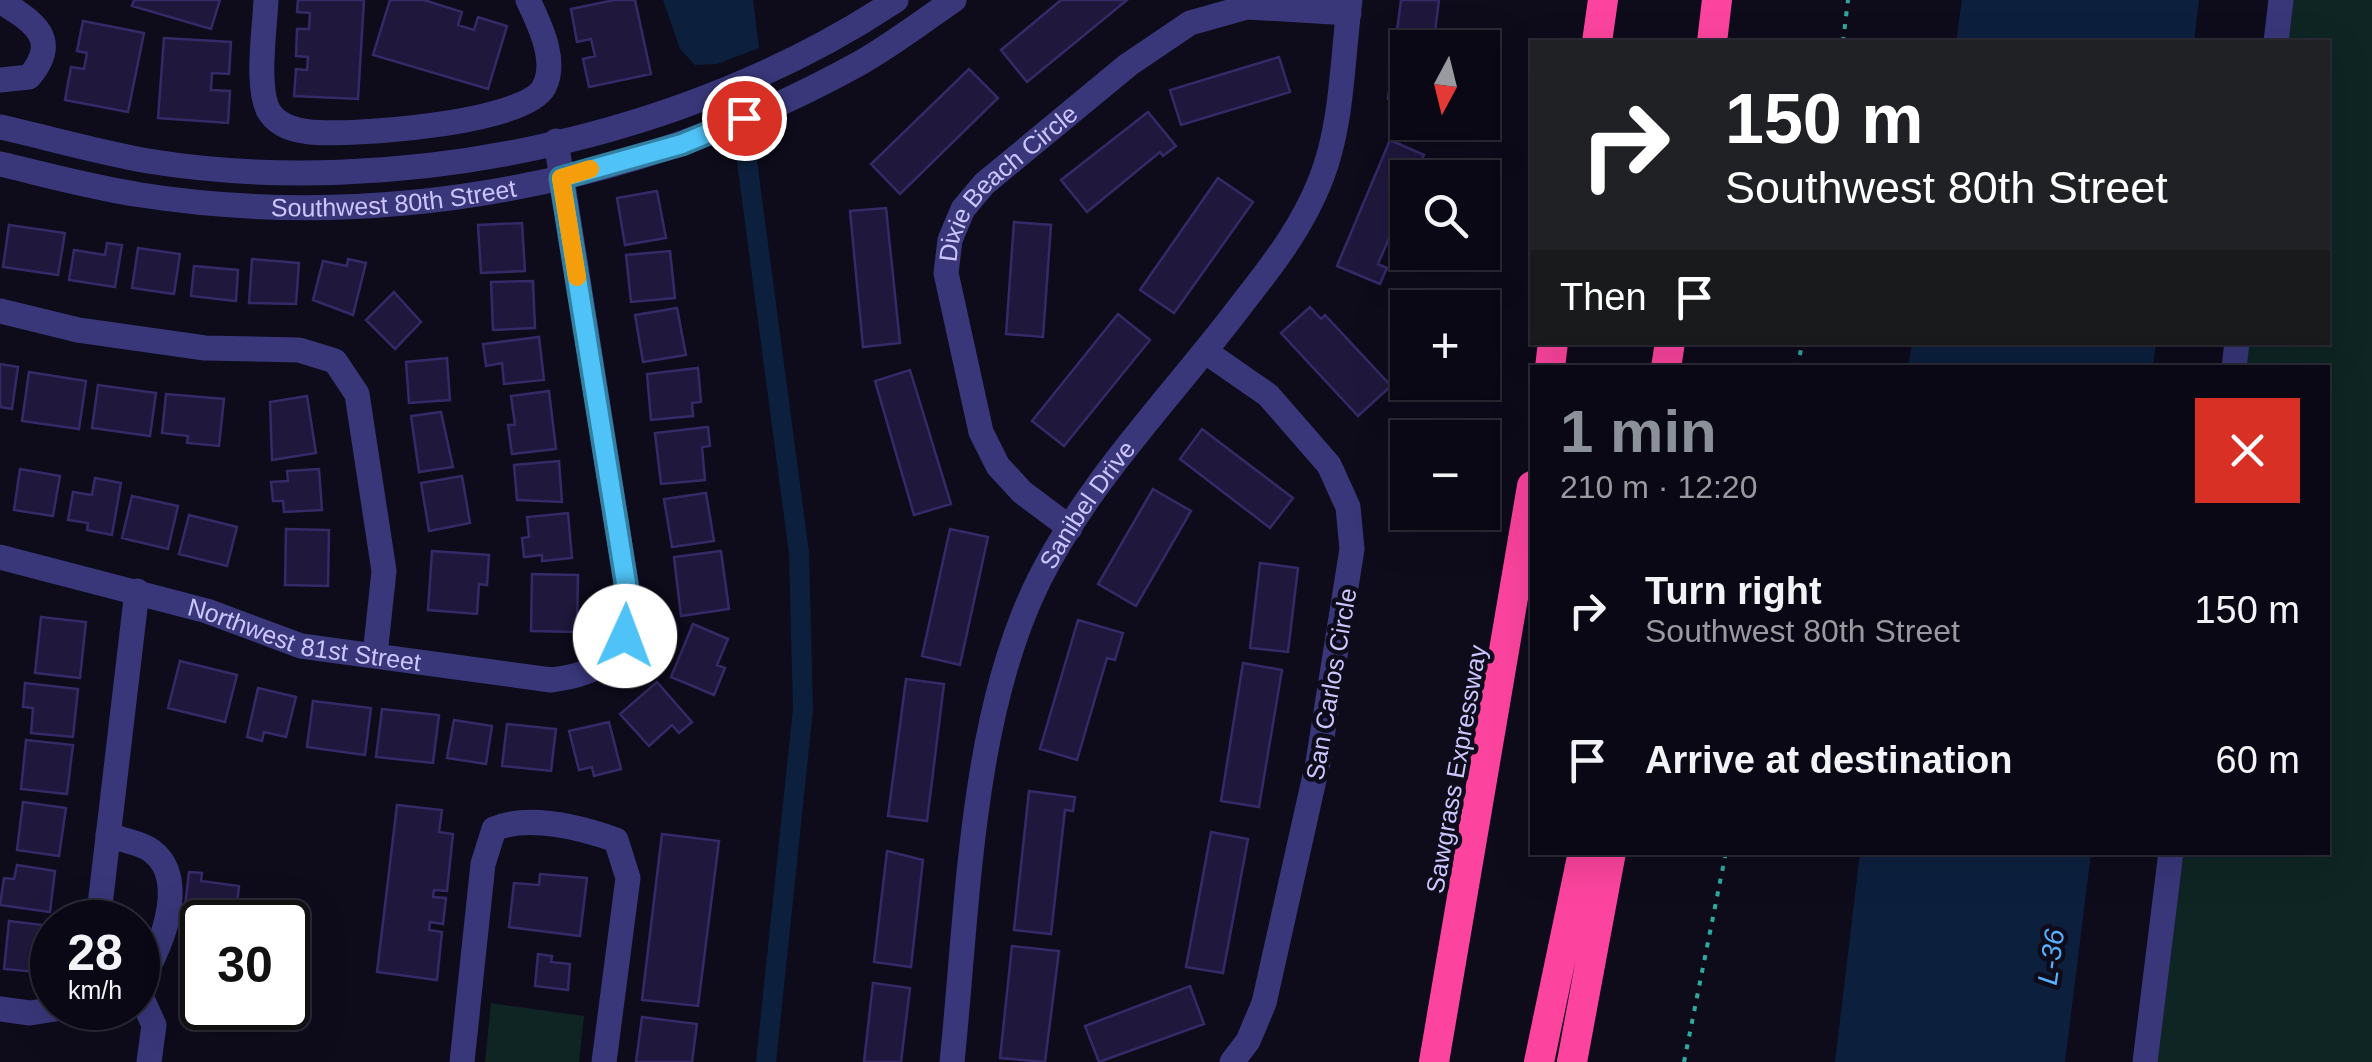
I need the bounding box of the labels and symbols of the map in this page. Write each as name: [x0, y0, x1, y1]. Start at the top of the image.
north arrow: [1390, 30, 1500, 140]
pin: [702, 76, 787, 161]
street label: Dixie Beach Circle: [934, 99, 1083, 263]
street label: Southwest 80th Street: [271, 174, 518, 222]
street label: Sanibel Drive: [1034, 435, 1140, 573]
position arrow: [573, 584, 677, 688]
street label: San Carlos Circle: [1300, 586, 1362, 782]
street label: Northwest 81st Street: [185, 593, 423, 676]
street label: Sawgrass Expressway: [1420, 642, 1492, 895]
speed limit sign: 30: [180, 900, 310, 1030]
water label: L-36: [2032, 927, 2070, 987]

